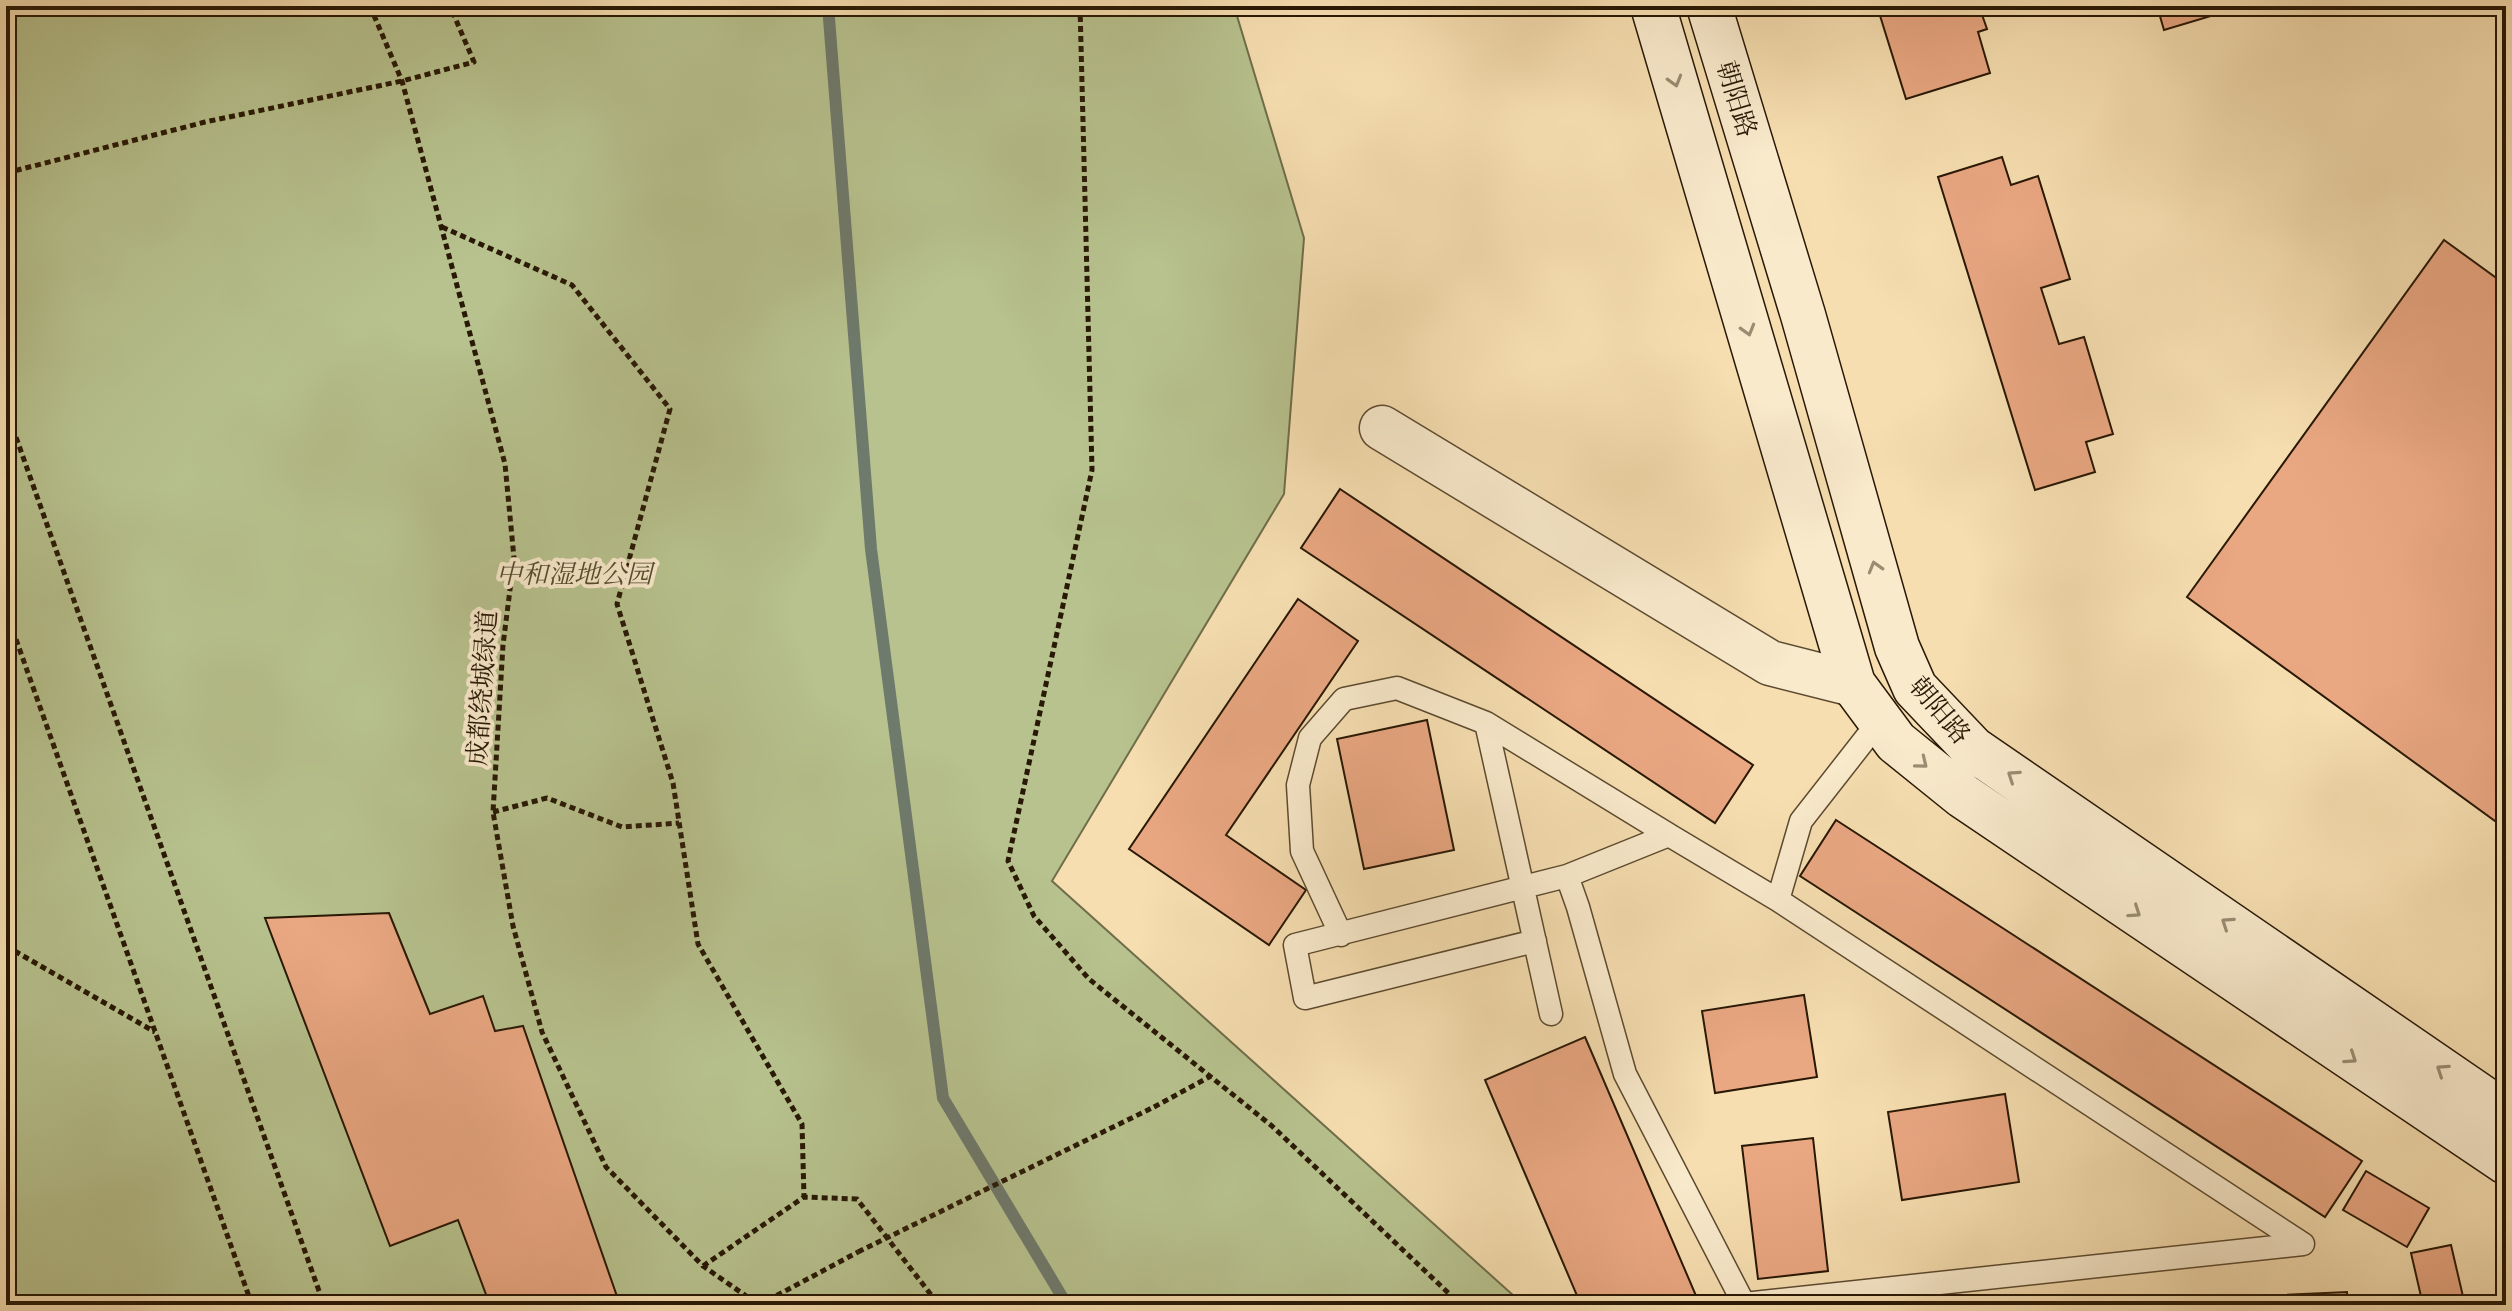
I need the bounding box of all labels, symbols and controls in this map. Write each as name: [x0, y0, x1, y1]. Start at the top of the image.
street label: 朝阳路: [1710, 57, 1764, 141]
one-way arrow: [1666, 73, 1682, 87]
one-way arrow: [1739, 323, 1755, 337]
park label: 中和湿地公园: [496, 558, 656, 590]
one-way arrow: [1867, 560, 1884, 574]
street label: 成都绕城绿道: [461, 609, 503, 767]
street label: 朝阳路: [1903, 670, 1977, 750]
one-way arrow: [1913, 754, 1928, 768]
one-way arrow: [2007, 771, 2021, 786]
one-way arrow: [2126, 903, 2140, 918]
one-way arrow: [2222, 918, 2236, 933]
one-way arrow: [2342, 1048, 2356, 1063]
one-way arrow: [2436, 1065, 2450, 1080]

